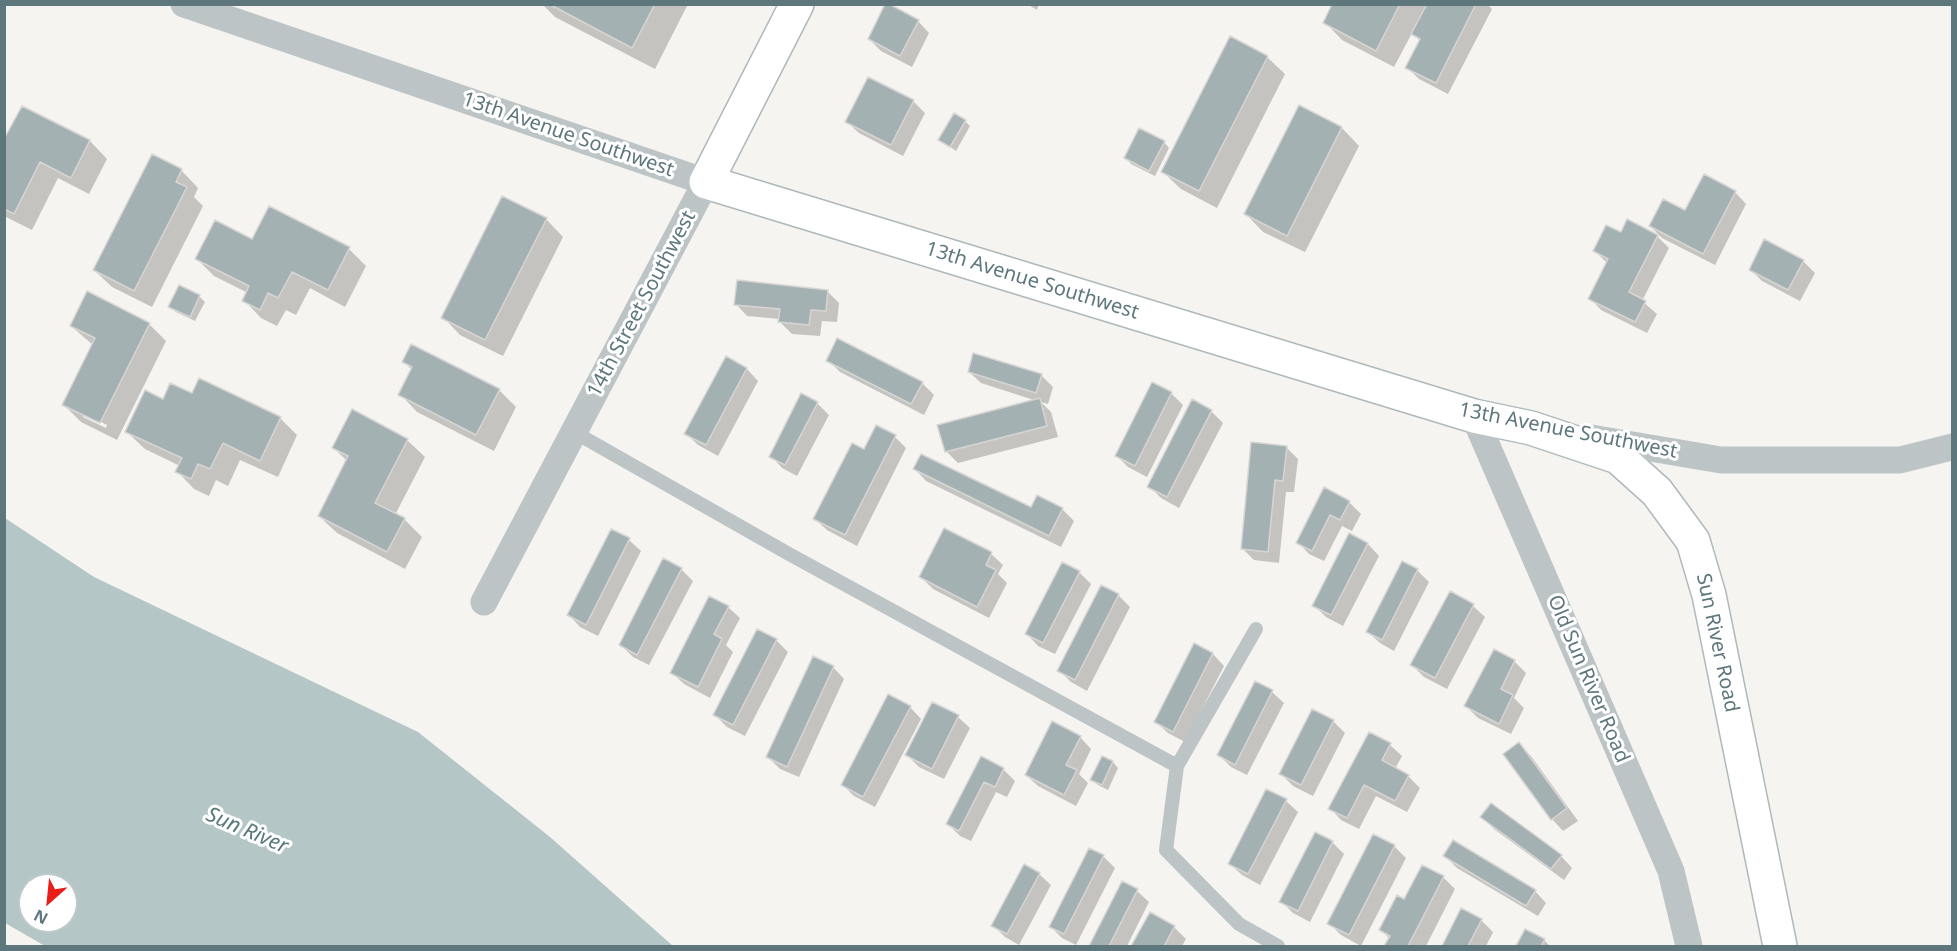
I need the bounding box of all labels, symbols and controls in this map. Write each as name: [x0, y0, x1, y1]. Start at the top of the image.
street label: 13th Avenue Southwest: [459, 88, 677, 182]
street label: 14th Street Southwest: [583, 207, 701, 401]
street label: 13th Avenue Southwest: [922, 237, 1142, 325]
street label: 13th Avenue Southwest: [1457, 398, 1679, 464]
street label: Sun River Road: [1691, 571, 1743, 715]
street label: Old Sun River Road: [1542, 592, 1634, 766]
water label: Sun River: [202, 803, 292, 859]
north arrow: [18, 873, 78, 933]
text: N: [30, 905, 52, 930]

